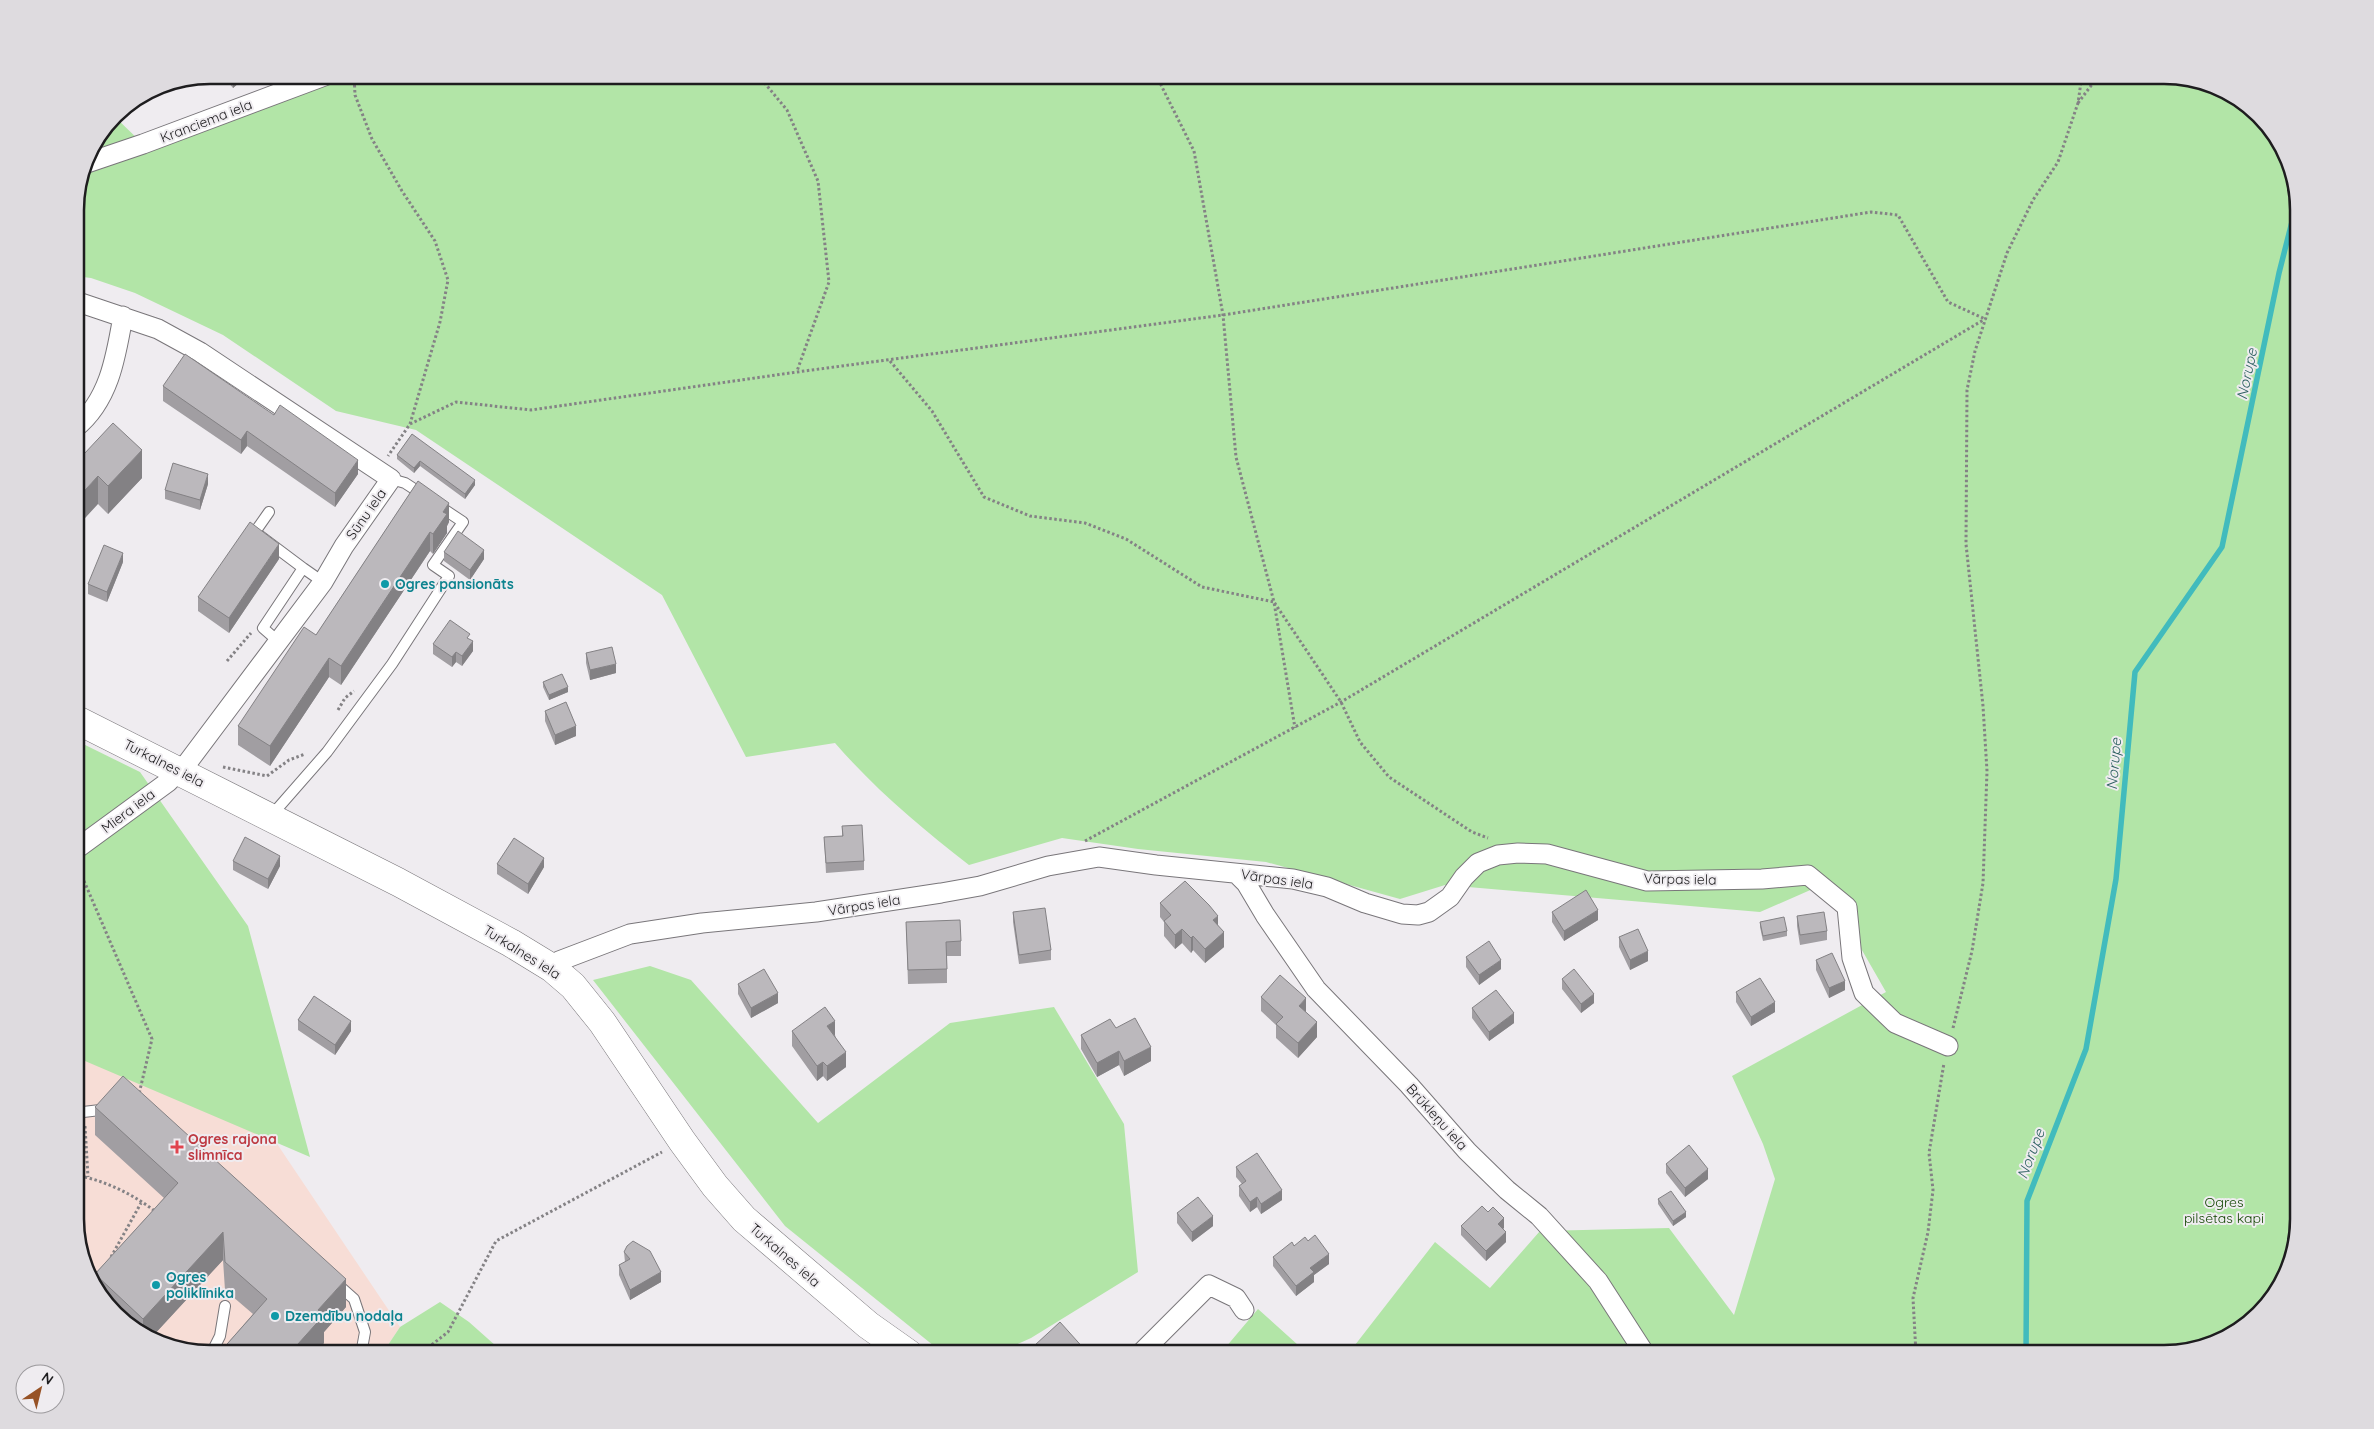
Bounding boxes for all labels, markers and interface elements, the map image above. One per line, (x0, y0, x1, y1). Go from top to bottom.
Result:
street label: Kranciema iela (158, 95, 254, 147)
water label: Norupe (2232, 346, 2261, 401)
street label: Sūnu iela (342, 485, 390, 543)
place label: Ogres pansionāts (395, 575, 514, 593)
marker: Ogres pansionāts (379, 578, 391, 590)
street label: Turkalnes iela (121, 735, 207, 791)
water label: Norupe (2102, 737, 2125, 791)
street label: Miera iela (98, 785, 158, 837)
street label: Vārpas iela (1240, 865, 1314, 893)
street label: Vārpas iela (1643, 869, 1717, 889)
street label: Vārpas iela (827, 890, 901, 920)
street label: Turkalnes iela (480, 921, 564, 983)
street label: Brūkleņu iela (1402, 1080, 1472, 1154)
water label: Norupe (2012, 1126, 2049, 1181)
place label: Ogres rajona slimnīca (188, 1130, 277, 1164)
marker: Ogres rajona slimnīca (170, 1140, 184, 1154)
park label: Ogres pilsētas kapi (2184, 1193, 2264, 1227)
street label: Turkalnes iela (746, 1219, 824, 1291)
place label: Ogres poliklīnika (166, 1268, 234, 1302)
marker: Ogres poliklīnika (150, 1279, 162, 1291)
place label: Dzemdību nodaļa (285, 1307, 403, 1326)
marker: Dzemdību nodaļa (269, 1310, 281, 1322)
north arrow (15, 1364, 65, 1414)
text: N (38, 1368, 57, 1389)

